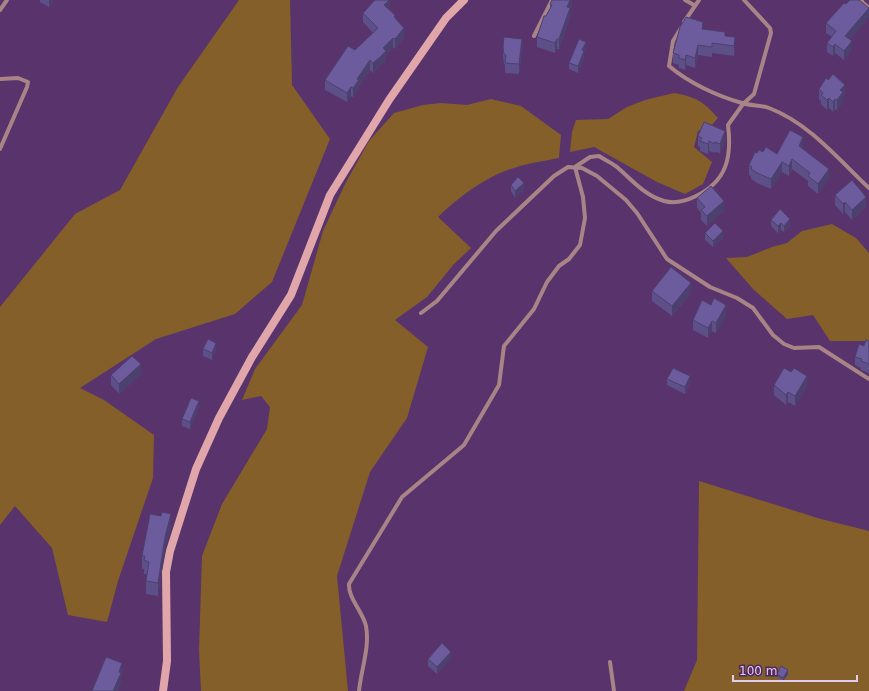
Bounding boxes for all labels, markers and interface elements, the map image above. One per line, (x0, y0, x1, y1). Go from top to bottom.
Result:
scale bar (733, 657, 857, 683)
text: 100 m (739, 664, 777, 678)

